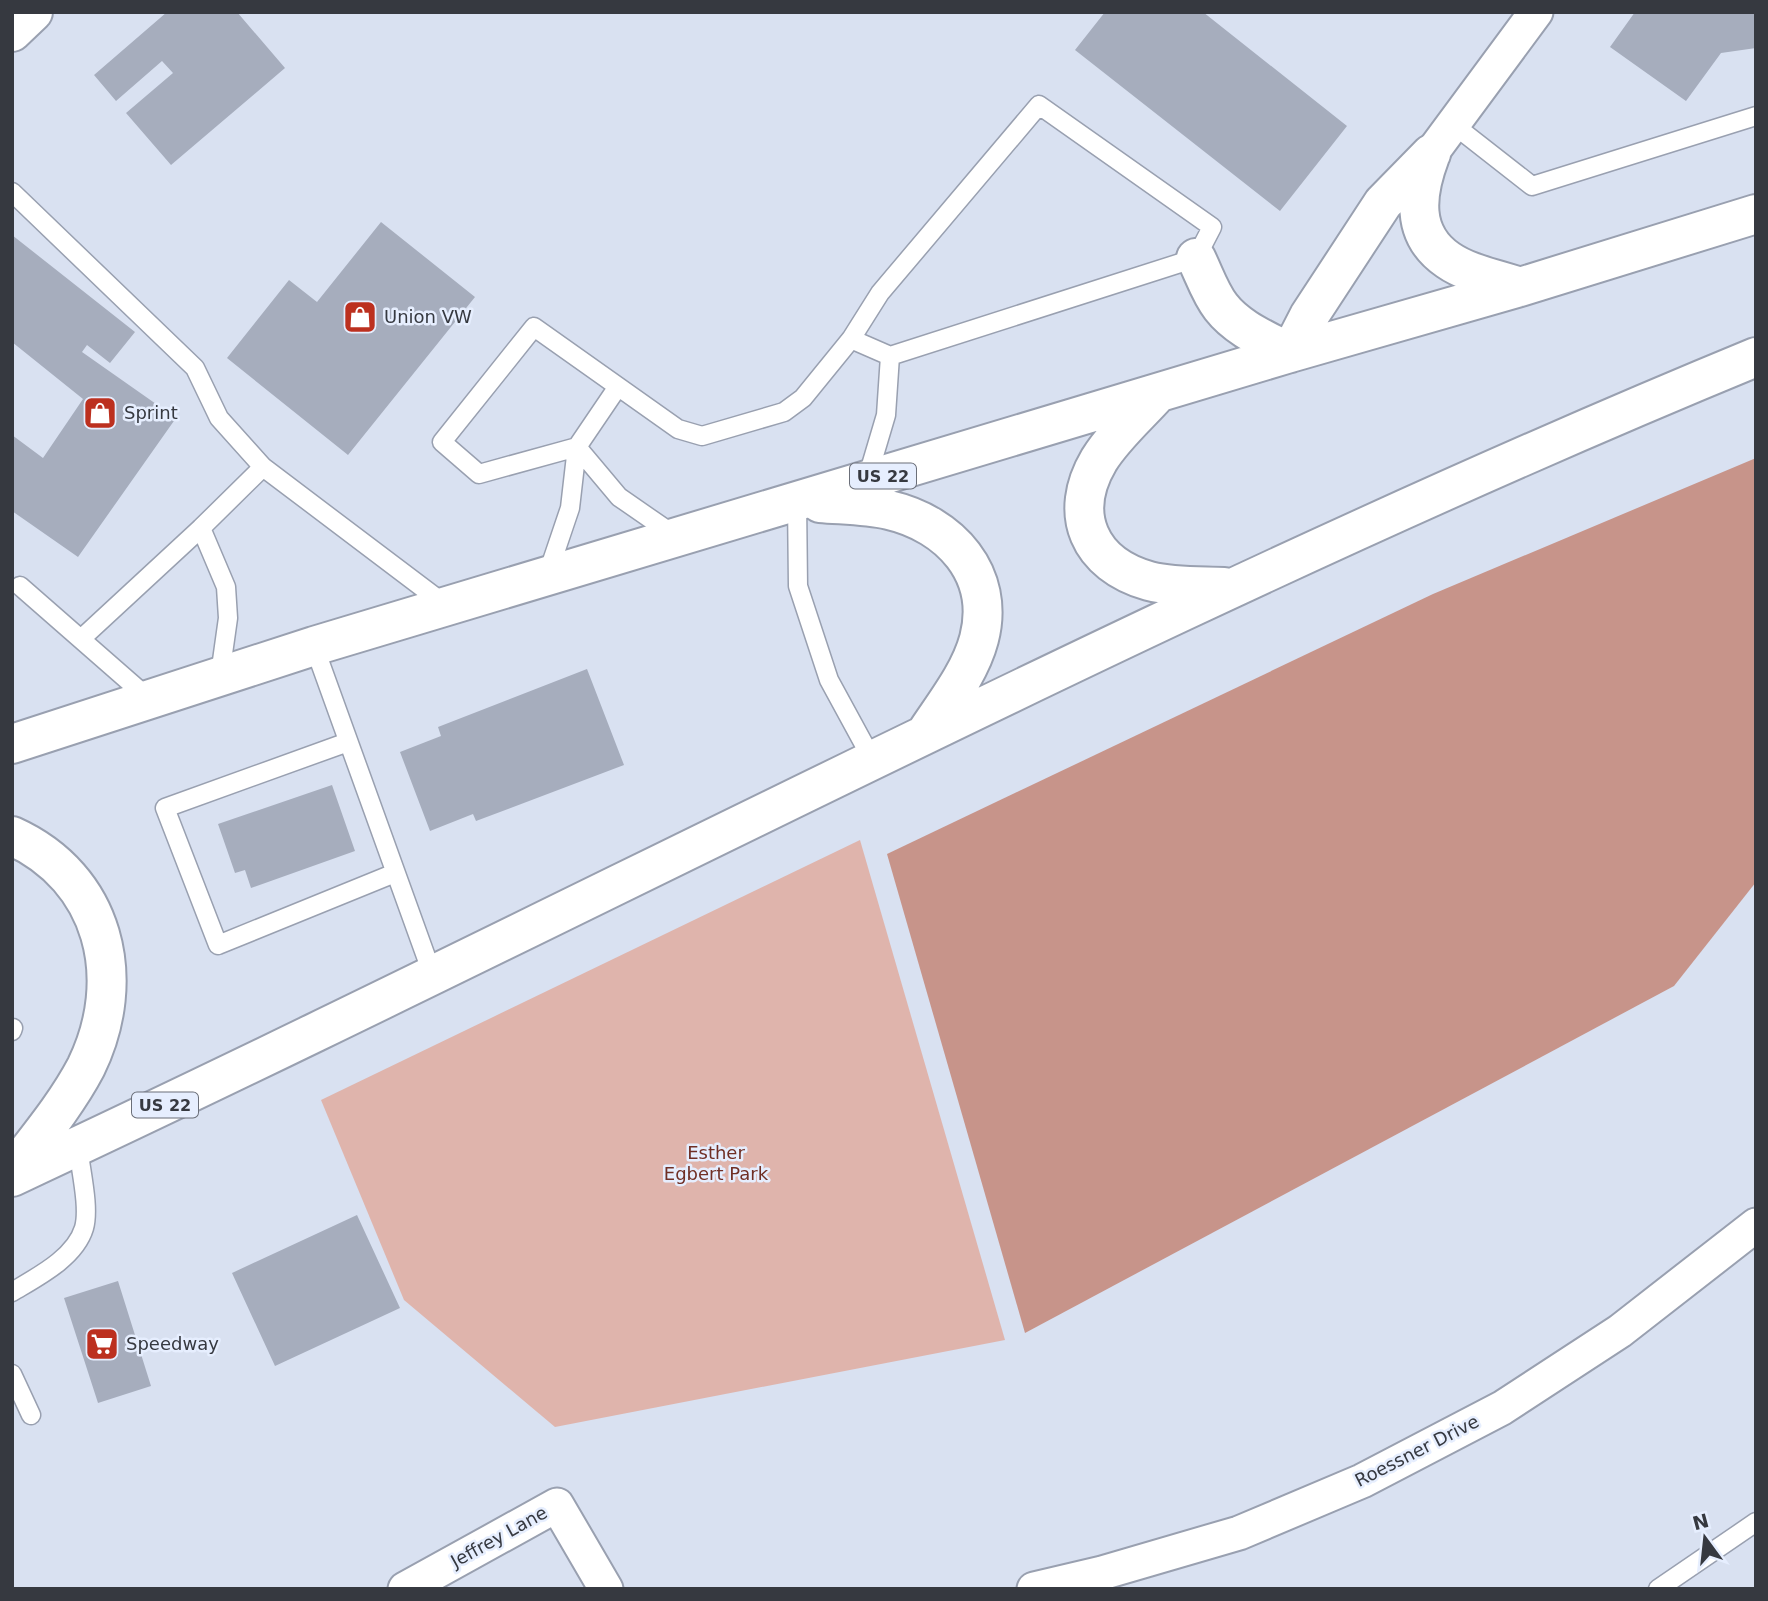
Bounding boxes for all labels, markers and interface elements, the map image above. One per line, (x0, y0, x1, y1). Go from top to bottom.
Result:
shop icon: Union VW (341, 298, 379, 336)
place label: Union VW (384, 306, 472, 327)
shop icon: Sprint (81, 394, 119, 432)
place label: Sprint (124, 402, 178, 423)
road number: US 22 (850, 463, 916, 489)
road number: US 22 (132, 1092, 198, 1118)
park label: Esther Egbert Park (664, 1142, 769, 1184)
supermarket icon: Speedway (83, 1325, 121, 1363)
place label: Speedway (126, 1333, 219, 1354)
street label: Roessner Drive (1351, 1410, 1482, 1491)
street label: Jeffrey Lane (446, 1501, 551, 1572)
north arrow (1670, 1503, 1740, 1573)
text: N (1690, 1509, 1711, 1534)

